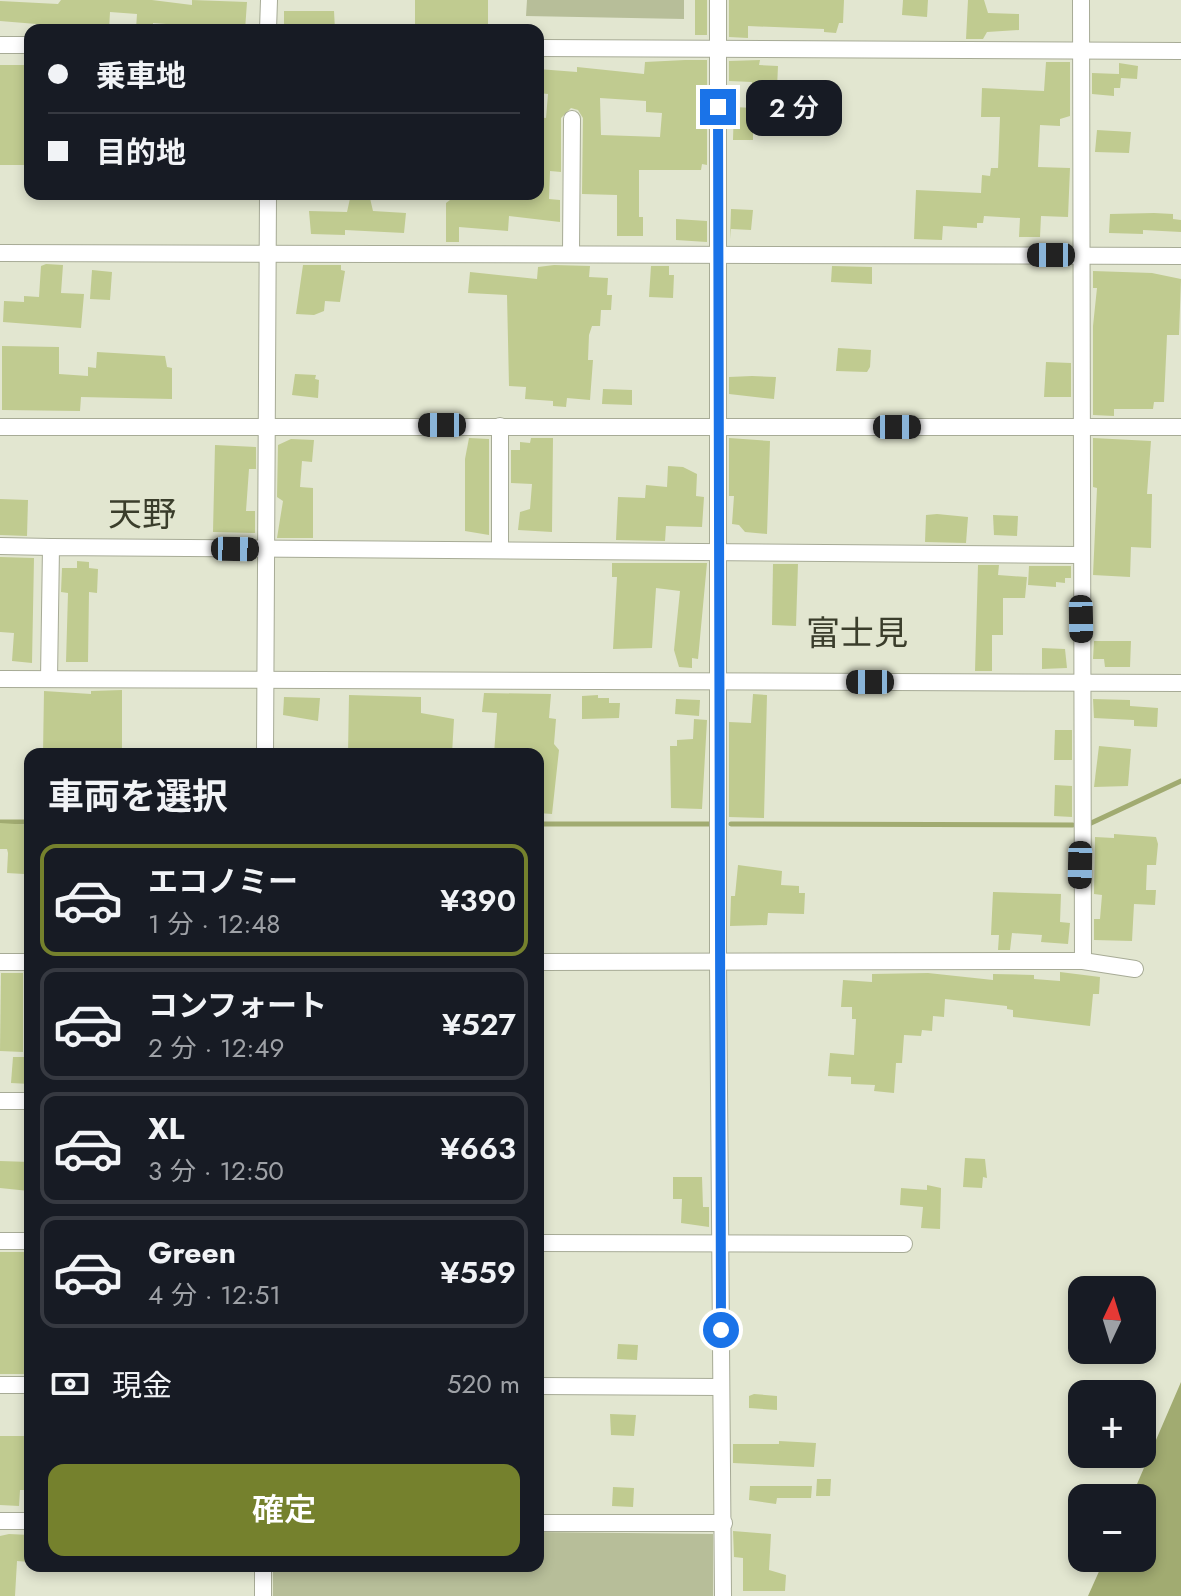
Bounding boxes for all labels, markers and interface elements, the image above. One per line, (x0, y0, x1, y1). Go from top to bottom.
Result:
text: 乗車地 (96, 54, 186, 97)
callout: 2 分 (746, 79, 842, 135)
route end (700, 89, 736, 125)
text: 2 分 (769, 89, 819, 127)
text: 目的地 (96, 131, 186, 174)
car (1027, 243, 1075, 267)
car (418, 413, 466, 437)
car (873, 415, 921, 439)
district label: 天野 (108, 490, 176, 539)
car (211, 537, 259, 561)
car (1069, 595, 1093, 643)
district label: 富士見 (806, 609, 908, 658)
car (846, 670, 894, 694)
text: 車両を選択 (48, 770, 228, 822)
car (1068, 841, 1092, 889)
text: エコノミー (148, 860, 298, 903)
icon: car (52, 864, 124, 936)
text: ¥390 (440, 879, 516, 922)
text: 1 分 · 12:48 (148, 905, 281, 943)
text: コンフォート (148, 984, 327, 1027)
icon: car (52, 988, 124, 1060)
text: ¥527 (442, 1003, 516, 1046)
text: 2 分 · 12:49 (148, 1029, 284, 1067)
text: XL (148, 1107, 184, 1150)
icon: car (52, 1112, 124, 1184)
text: ¥663 (440, 1127, 516, 1170)
text: 3 分 · 12:50 (148, 1152, 284, 1190)
text: Green (148, 1231, 236, 1274)
icon: car (52, 1236, 124, 1308)
text: ¥559 (440, 1251, 516, 1294)
text: 4 分 · 12:51 (148, 1276, 281, 1314)
north arrow (1068, 1276, 1156, 1364)
map controls (1068, 1276, 1156, 1572)
route start (703, 1312, 739, 1348)
icon: cash (48, 1362, 92, 1406)
text: 現金 (112, 1364, 172, 1407)
text: 520 m (447, 1365, 520, 1403)
button: + (1068, 1380, 1156, 1468)
button: 確定 (48, 1464, 520, 1556)
button: − (1068, 1484, 1156, 1572)

